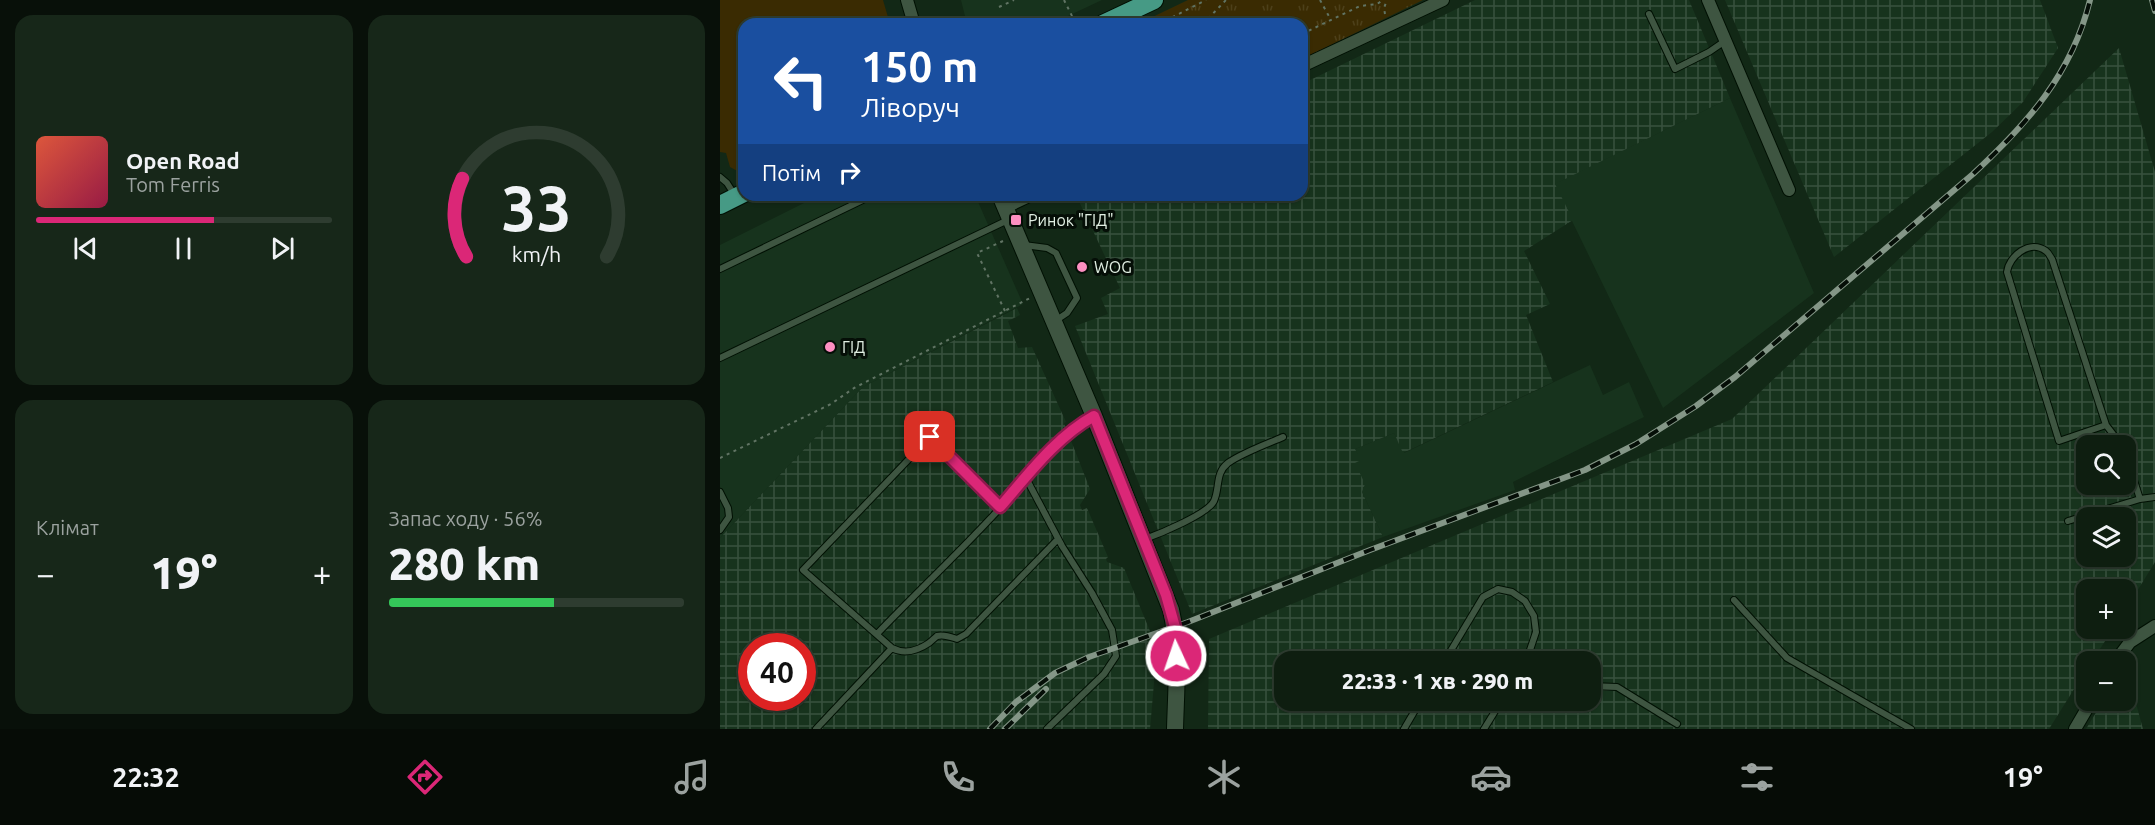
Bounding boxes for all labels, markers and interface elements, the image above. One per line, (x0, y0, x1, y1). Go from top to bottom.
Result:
icon: left (762, 42, 840, 120)
text: 150 m (861, 43, 978, 90)
text: Ліворуч (861, 92, 960, 122)
text: Open Road (126, 148, 240, 173)
icon: right (833, 156, 866, 189)
text: Потім (762, 160, 821, 185)
text: Tom Ferris (126, 173, 220, 196)
text: 33 (501, 173, 571, 243)
place label: Ринок "ГІД" (1028, 211, 1114, 229)
marker: Ринок "ГІД" (1009, 213, 1023, 227)
icon: previous (69, 232, 102, 265)
icon: pause (167, 232, 200, 265)
icon: next (266, 232, 299, 265)
text: km/h (511, 243, 561, 267)
place label: WOG (1094, 258, 1132, 276)
marker: WOG (1075, 260, 1089, 274)
place label: ГІД (842, 338, 865, 356)
marker: ГІД (823, 340, 837, 354)
pin (904, 411, 955, 462)
icon: arrive (913, 420, 946, 453)
map controls (2076, 435, 2136, 711)
button: search (2076, 435, 2136, 495)
text: Запас ходу · 56% (389, 507, 543, 530)
button: layers (2076, 507, 2136, 567)
text: Клімат (36, 516, 99, 539)
text: 280 km (389, 538, 540, 589)
text: 19° (150, 547, 217, 598)
text: − (36, 555, 55, 592)
text: + (313, 555, 331, 592)
button: + (2076, 579, 2136, 639)
position arrow (1144, 624, 1208, 688)
speed limit sign: 40 (738, 633, 816, 711)
button: − (2076, 651, 2136, 711)
text: 22:33 · 1 хв · 290 m (1342, 668, 1533, 693)
icon: directions (404, 756, 446, 798)
icon: music (671, 756, 713, 798)
icon: phone (937, 756, 979, 798)
icon: climate (1203, 756, 1245, 798)
icon: car (1470, 756, 1512, 798)
icon: filters (1736, 756, 1778, 798)
text: 22:32 (112, 762, 180, 792)
text: 19° (2003, 762, 2043, 792)

